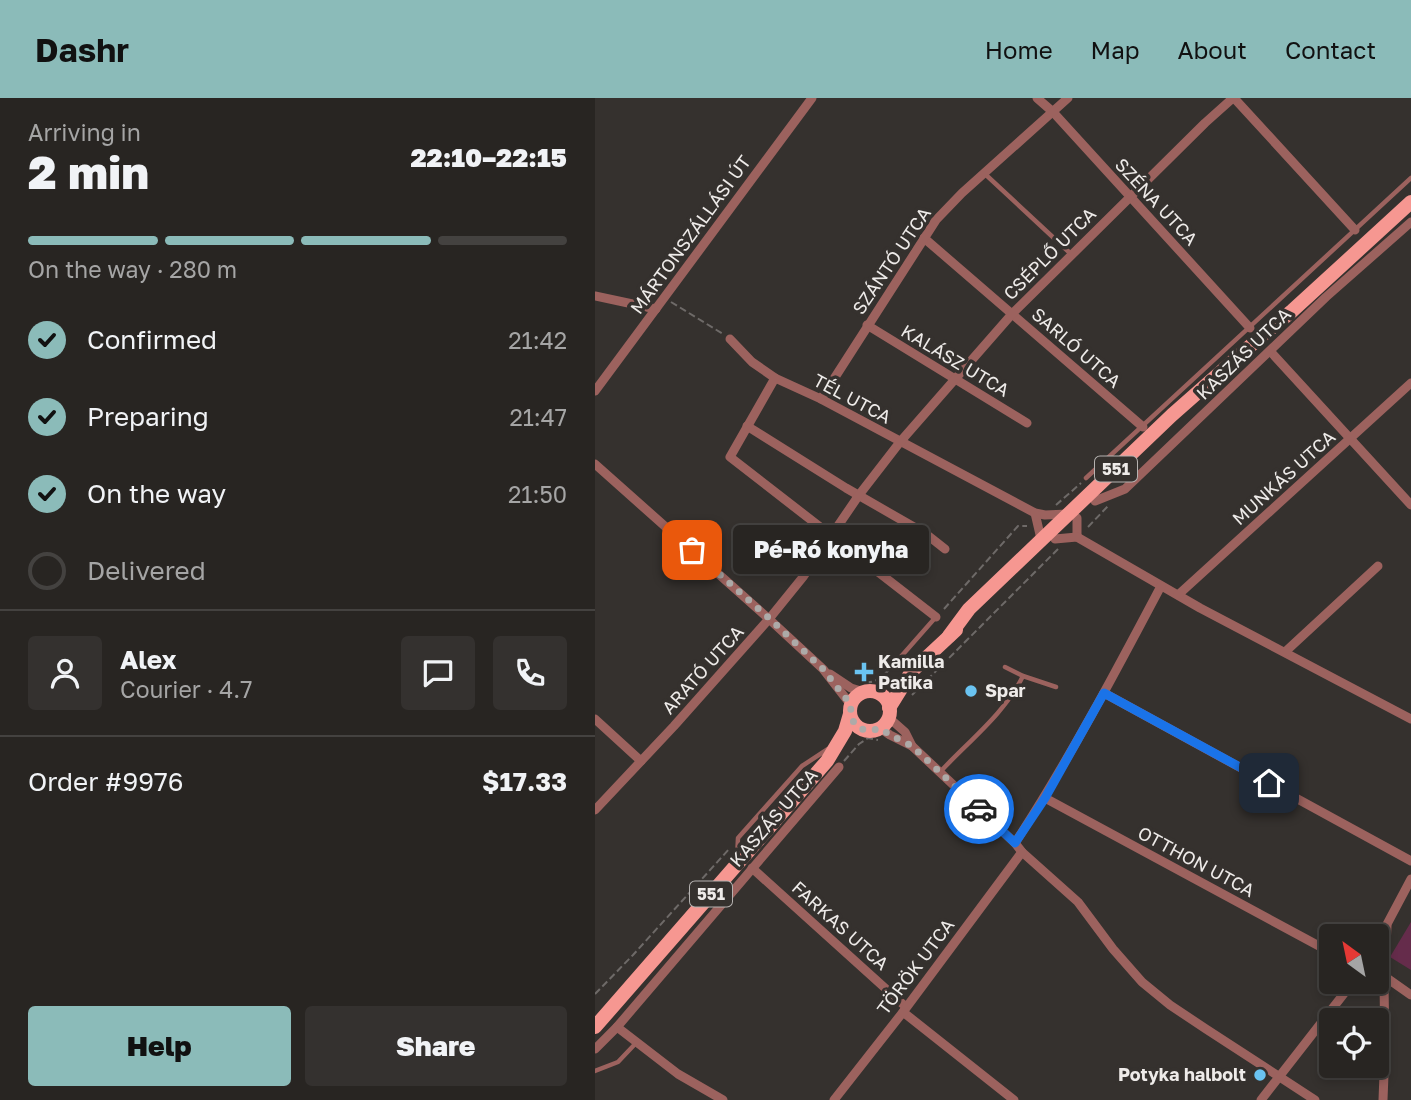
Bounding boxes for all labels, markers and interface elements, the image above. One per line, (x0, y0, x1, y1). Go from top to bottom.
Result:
text: Dashr (35, 30, 129, 69)
text: Home (985, 35, 1053, 64)
text: Map (1091, 35, 1140, 64)
text: About (1178, 35, 1247, 64)
text: Contact (1285, 35, 1376, 64)
text: Arriving in (28, 118, 141, 146)
text: 22:10–22:15 (410, 142, 567, 173)
text: 2 min (28, 144, 149, 199)
street label: MÁRTONSZÁLLÁSI ÚT (625, 151, 755, 318)
street label: SZÉNA UTCA (1111, 153, 1203, 250)
street label: CSÉPLŐ UTCA (998, 202, 1100, 304)
street label: SZÁNTÓ UTCA (847, 203, 935, 318)
text: On the way · 280 m (28, 255, 237, 283)
street label: SARLÓ UTCA (1028, 303, 1126, 392)
street label: KASZÁS UTCA (1192, 303, 1295, 404)
street label: KALÁSZ UTCA (898, 319, 1013, 401)
icon: check (28, 321, 66, 359)
text: Confirmed (87, 324, 217, 355)
text: 21:42 (508, 326, 567, 354)
street label: TÉL UTCA (810, 369, 895, 428)
icon: check (28, 398, 66, 436)
text: Preparing (87, 401, 209, 432)
text: 21:47 (509, 403, 567, 431)
street label: MUNKÁS UTCA (1227, 425, 1339, 529)
road number: 551 (1095, 456, 1137, 482)
icon: check (28, 475, 66, 513)
text: On the way (87, 478, 226, 509)
text: 21:50 (508, 480, 567, 508)
pin (662, 520, 722, 580)
callout: Pé-Ró konyha (734, 526, 930, 574)
icon: bag (673, 531, 711, 569)
text: Pé-Ró konyha (754, 535, 908, 563)
text: Delivered (87, 555, 206, 586)
street label: ARATÓ UTCA (657, 621, 748, 718)
button: person (28, 636, 102, 710)
button: chat (401, 636, 475, 710)
button: phone (493, 636, 567, 710)
text: Alex (120, 644, 177, 675)
place label: Kamilla Patika (878, 650, 945, 693)
marker: Kamilla Patika (856, 664, 872, 680)
text: Courier · 4.7 (120, 675, 252, 703)
place label: Spar (985, 679, 1026, 701)
marker: Spar (963, 683, 979, 699)
pin (1239, 753, 1299, 813)
street label: KASZÁS UTCA (725, 764, 822, 871)
icon: home (1250, 764, 1288, 802)
text: Order #9976 (28, 766, 183, 797)
text: $17.33 (482, 766, 567, 797)
courier (944, 774, 1014, 844)
icon: car (960, 790, 998, 828)
street label: OTTHON UTCA (1134, 821, 1259, 901)
street label: FARKAS UTCA (788, 876, 894, 974)
road number: 551 (690, 881, 732, 906)
street label: TÖRÖK UTCA (872, 914, 958, 1019)
north arrow (1319, 924, 1389, 994)
map controls (1319, 924, 1389, 1078)
button: Help (28, 1006, 291, 1086)
button: Share (305, 1006, 567, 1086)
button: locate (1319, 1008, 1389, 1078)
place label: Potyka halbolt (1118, 1063, 1246, 1085)
marker: Potyka halbolt (1252, 1067, 1268, 1083)

